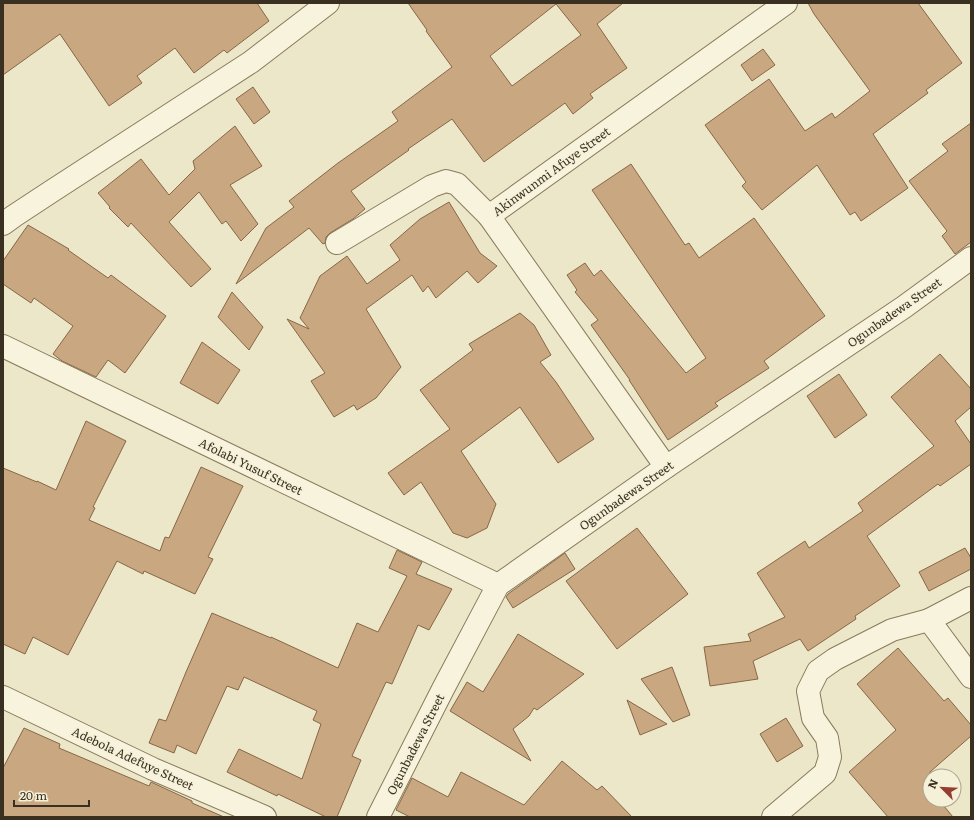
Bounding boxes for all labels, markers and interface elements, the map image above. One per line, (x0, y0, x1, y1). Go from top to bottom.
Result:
street label: Akinwunmi Afuye Street (488, 122, 614, 220)
street label: Ogunbadewa Street (843, 273, 945, 351)
street label: Afolabi Yusuf Street (196, 433, 306, 499)
street label: Ogunbadewa Street (575, 456, 677, 534)
street label: Ogunbadewa Street (382, 690, 448, 798)
street label: Adebola Adefuye Street (69, 722, 197, 794)
north arrow (922, 768, 962, 808)
text: N (923, 776, 941, 791)
scale bar (14, 782, 89, 808)
text: 20 m (20, 786, 47, 804)

